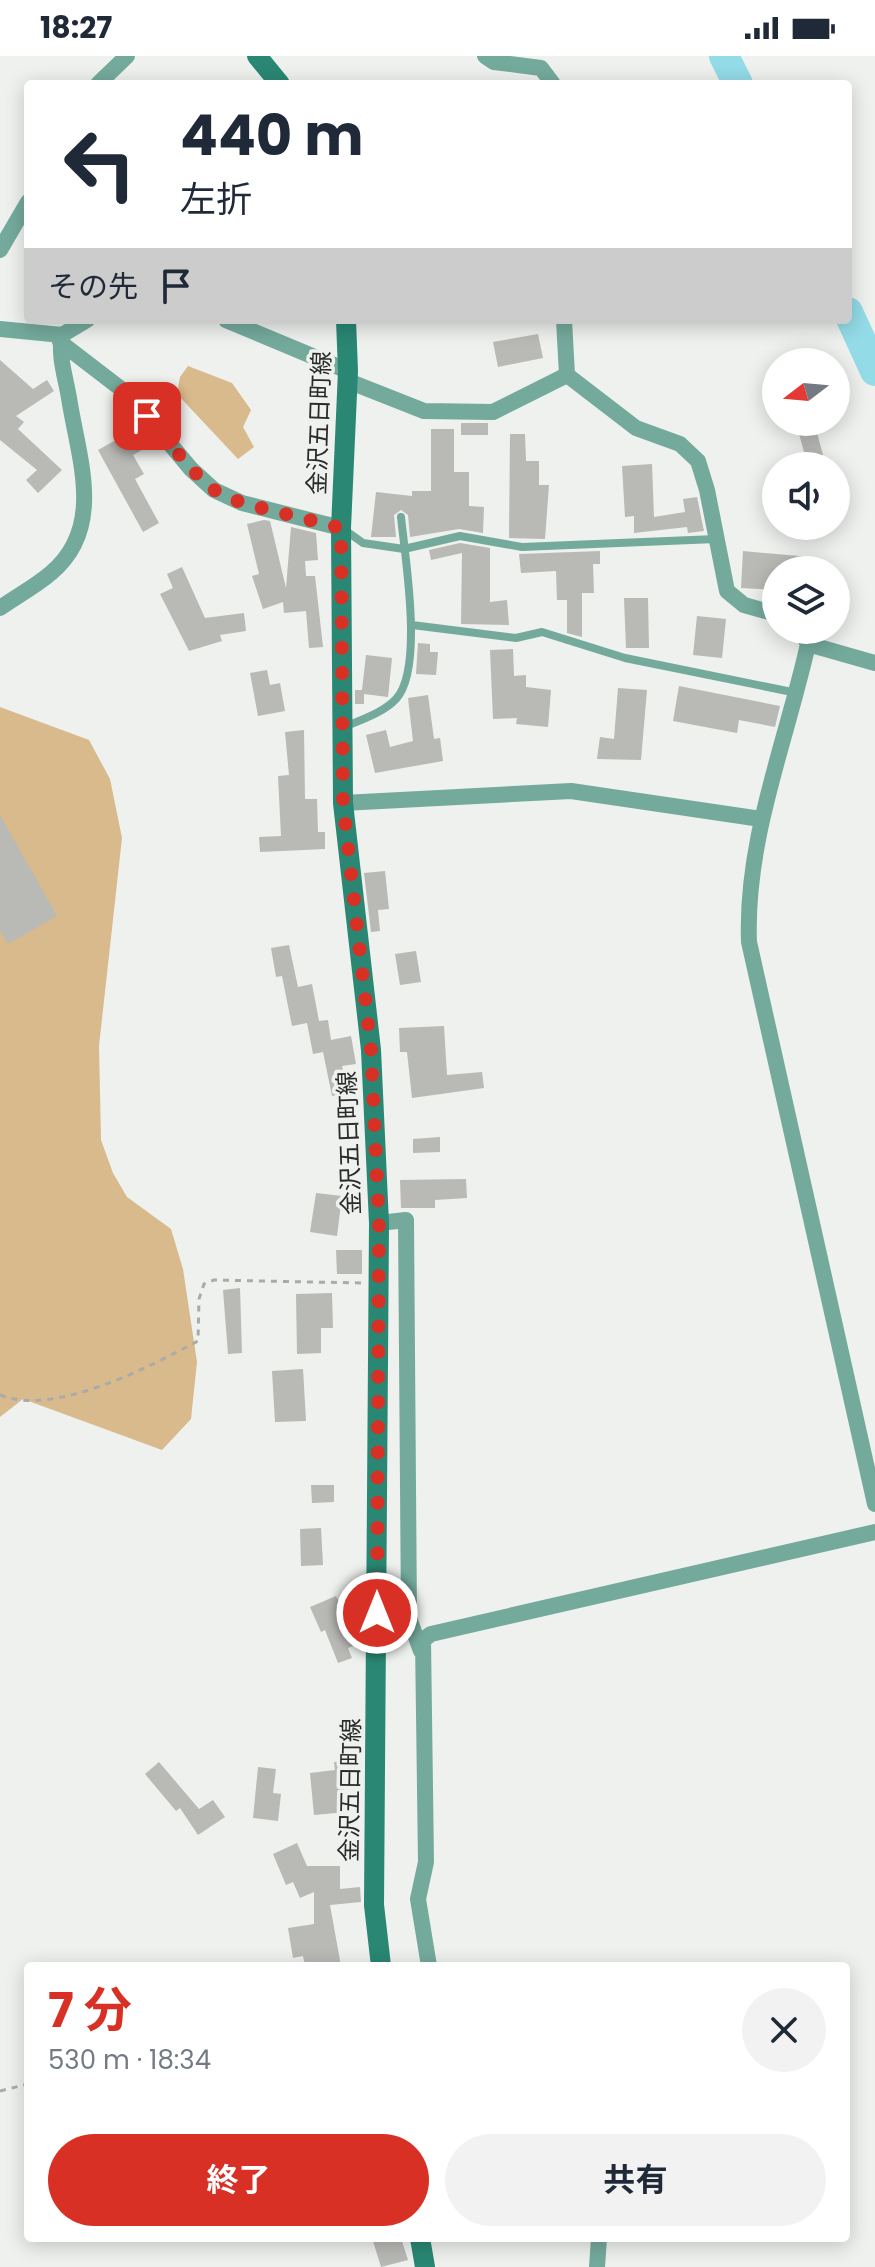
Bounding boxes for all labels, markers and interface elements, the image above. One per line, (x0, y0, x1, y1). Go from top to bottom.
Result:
text: 18:27 (40, 6, 112, 49)
text: 440 m (180, 96, 364, 175)
icon: left (48, 112, 152, 216)
text: 左折 (180, 174, 252, 225)
icon: arrive (154, 264, 198, 308)
text: その先 (48, 265, 138, 308)
north arrow (762, 348, 850, 436)
map controls (762, 348, 850, 644)
street label: 金沢五日町線 (300, 350, 338, 496)
pin (113, 382, 181, 450)
icon: arrive (125, 394, 169, 438)
button: sound (762, 452, 850, 540)
button: layers (762, 556, 850, 644)
street label: 金沢五日町線 (330, 1070, 368, 1216)
position arrow (335, 1571, 419, 1655)
street label: 金沢五日町線 (332, 1718, 368, 1862)
text: 7 分 (48, 1977, 132, 2044)
button: close (742, 1988, 826, 2072)
text: 530 m · 18:34 (48, 2042, 211, 2078)
button: 終了 (48, 2134, 429, 2226)
button: 共有 (445, 2134, 826, 2226)

